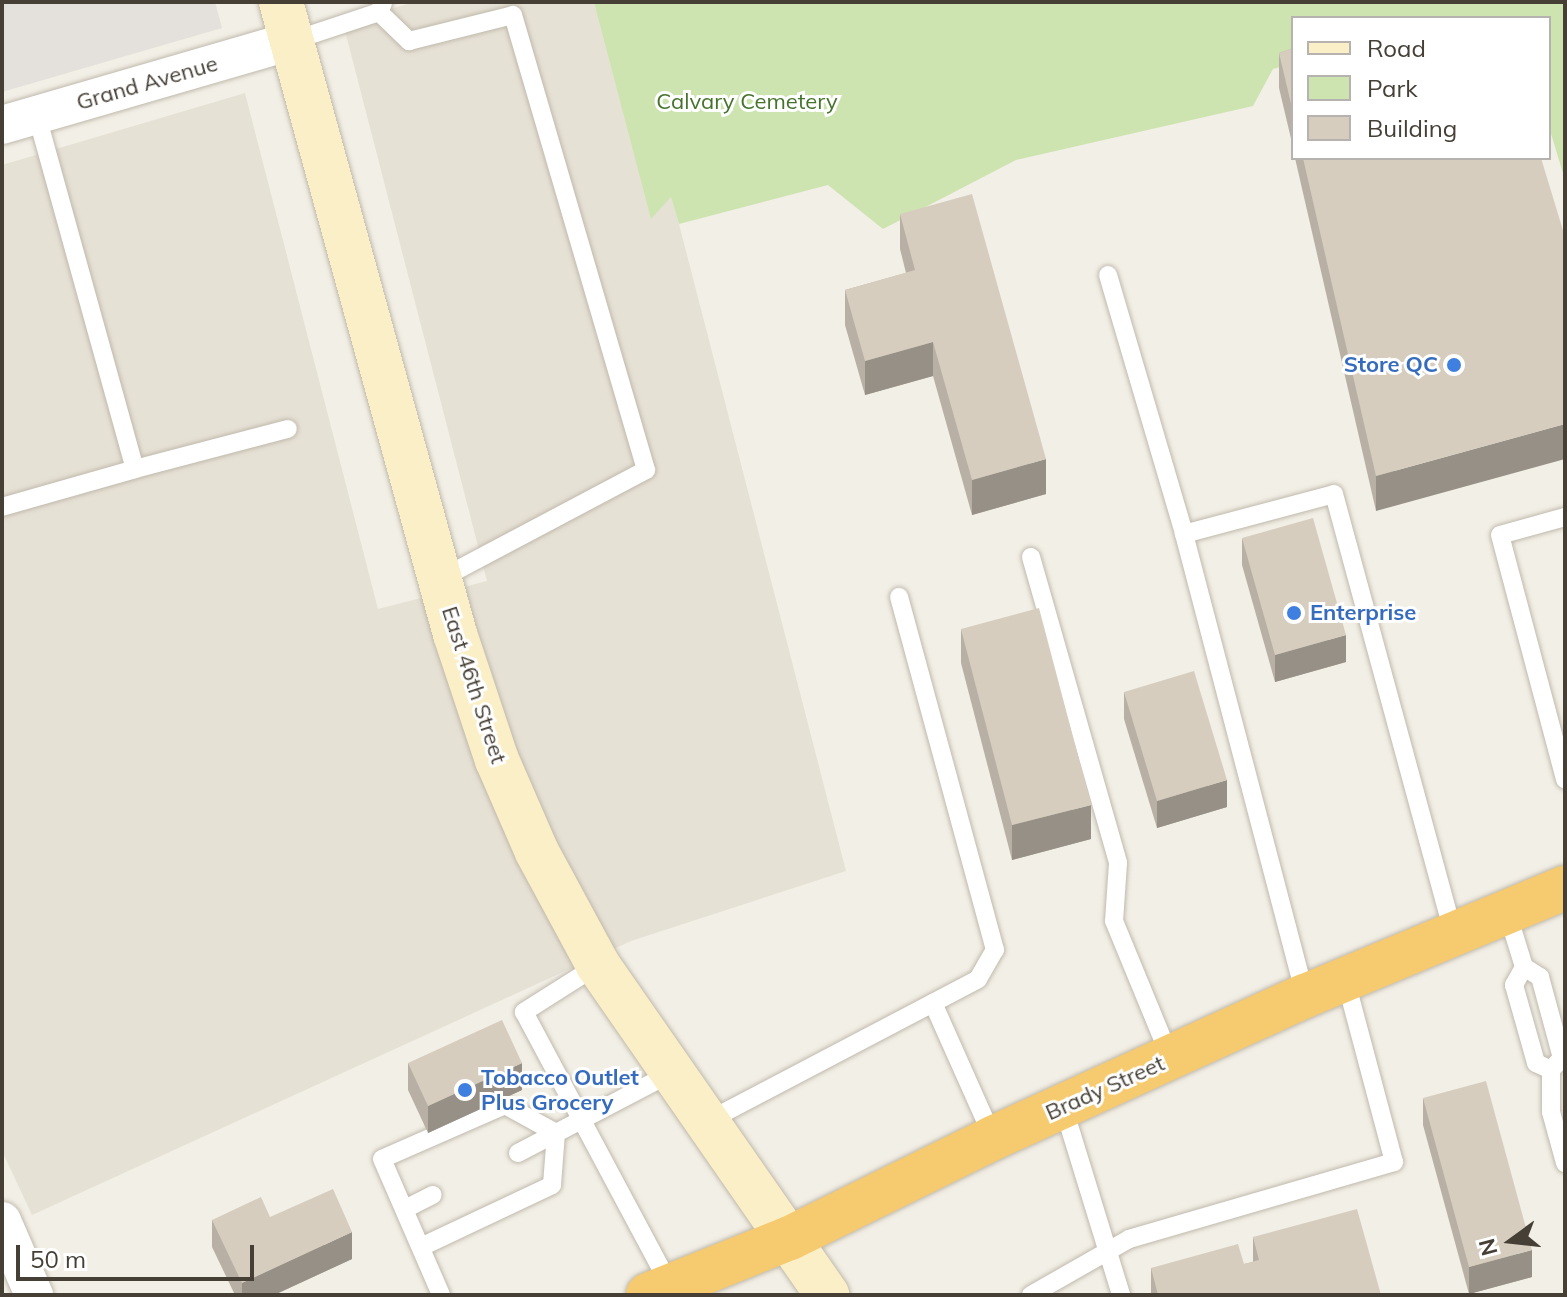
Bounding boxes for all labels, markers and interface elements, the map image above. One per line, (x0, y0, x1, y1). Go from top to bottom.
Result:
legend (1291, 16, 1551, 160)
text: Road (1367, 33, 1426, 63)
street label: Grand Avenue (73, 50, 221, 116)
text: Park (1367, 73, 1418, 103)
park label: Calvary Cemetery (656, 89, 838, 115)
text: Building (1367, 113, 1457, 143)
place label: Store QC (1344, 352, 1438, 378)
marker: Store QC (1445, 356, 1463, 374)
place label: Enterprise (1310, 600, 1416, 626)
street label: East 46th Street (436, 603, 512, 767)
marker: Enterprise (1285, 604, 1303, 622)
street label: Brady Street (1041, 1050, 1169, 1126)
place label: Tobacco Outlet Plus Grocery (481, 1064, 639, 1116)
marker: Tobacco Outlet Plus Grocery (456, 1081, 474, 1099)
north arrow (1471, 1201, 1551, 1281)
scale bar (20, 1229, 258, 1279)
text: N (1472, 1236, 1503, 1259)
text: 50 m (30, 1244, 86, 1274)

